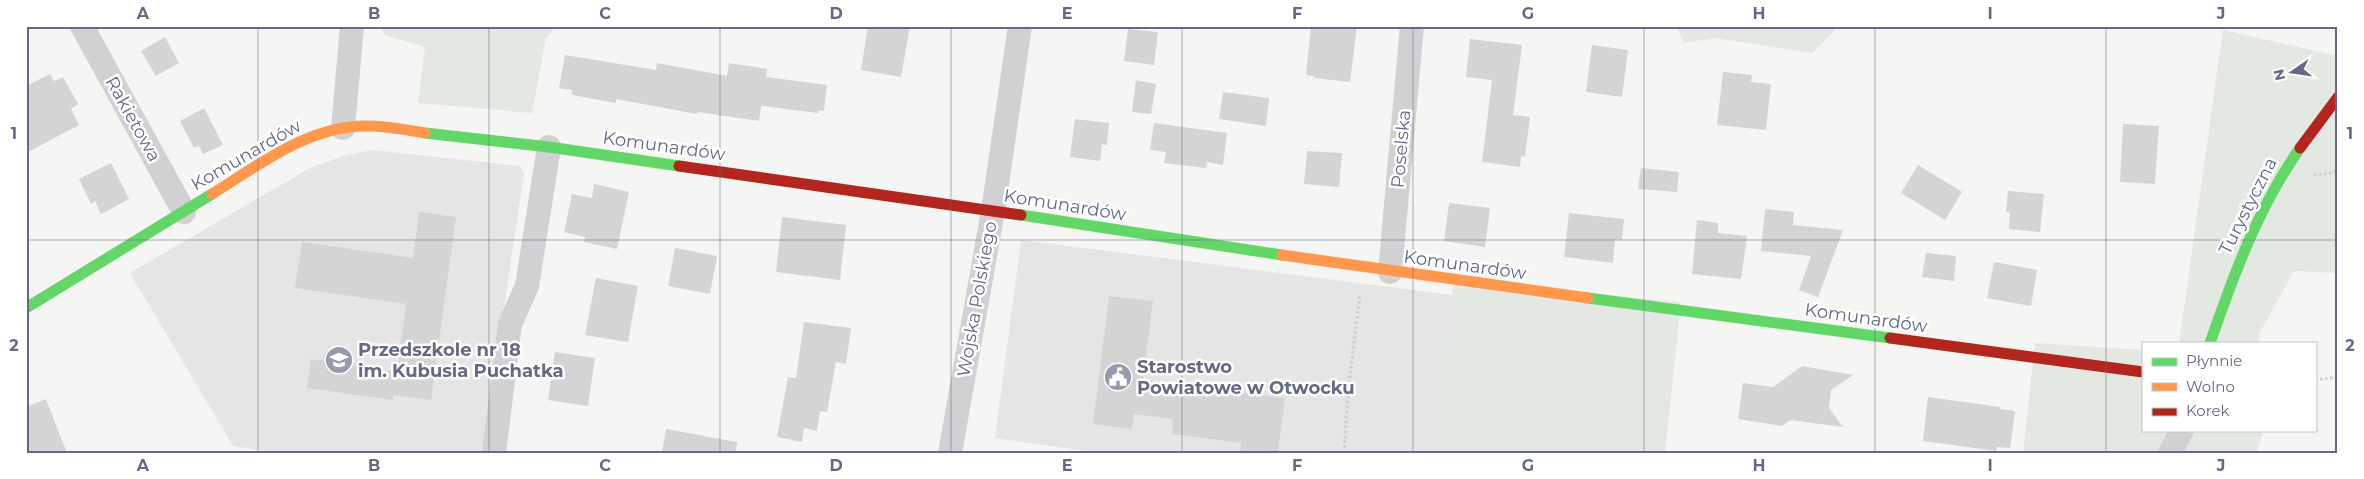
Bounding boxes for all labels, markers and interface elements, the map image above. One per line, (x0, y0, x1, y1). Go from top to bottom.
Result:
text: A (136, 4, 150, 23)
text: B (368, 4, 380, 23)
text: C (599, 4, 611, 23)
text: D (829, 4, 843, 23)
text: E (1062, 4, 1072, 23)
text: F (1292, 4, 1302, 23)
text: G (1522, 4, 1534, 23)
text: H (1753, 4, 1765, 23)
text: I (1987, 4, 1993, 23)
text: J (2216, 4, 2225, 23)
north arrow (2266, 48, 2316, 98)
text: N (2269, 67, 2289, 82)
street label: Rakietowa (101, 73, 165, 165)
street label: Poselska (1387, 109, 1415, 189)
street label: Komunardów (187, 114, 305, 195)
text: 1 (11, 124, 17, 143)
text: 1 (2347, 124, 2353, 143)
street label: Komunardów (601, 127, 727, 166)
street label: Turystyczna (2214, 154, 2282, 258)
street label: Komunardów (1002, 184, 1128, 226)
street label: Wojska Polskiego (952, 219, 1002, 379)
street label: Komunardów (1402, 246, 1528, 285)
street label: Komunardów (1803, 299, 1929, 338)
text: 2 (9, 336, 19, 355)
text: 2 (2345, 336, 2355, 355)
place label: Przedszkole nr 18 im. Kubusia Puchatka (358, 339, 564, 382)
legend (2142, 342, 2316, 432)
school or university icon: Przedszkole nr 18 im. Kubusia Puchatka (324, 345, 354, 375)
text: Płynnie (2186, 351, 2242, 370)
place label: Starostwo Powiatowe w Otwocku (1137, 356, 1355, 399)
public building icon: Starostwo Powiatowe w Otwocku (1103, 362, 1133, 392)
text: Wolno (2186, 377, 2235, 396)
text: Korek (2186, 401, 2230, 420)
text: A (136, 456, 150, 475)
text: B (368, 456, 380, 475)
text: C (599, 456, 611, 475)
text: D (829, 456, 843, 475)
text: E (1062, 456, 1072, 475)
text: F (1292, 456, 1302, 475)
text: G (1522, 456, 1534, 475)
text: H (1753, 456, 1765, 475)
text: I (1987, 456, 1993, 475)
text: J (2216, 456, 2225, 475)

